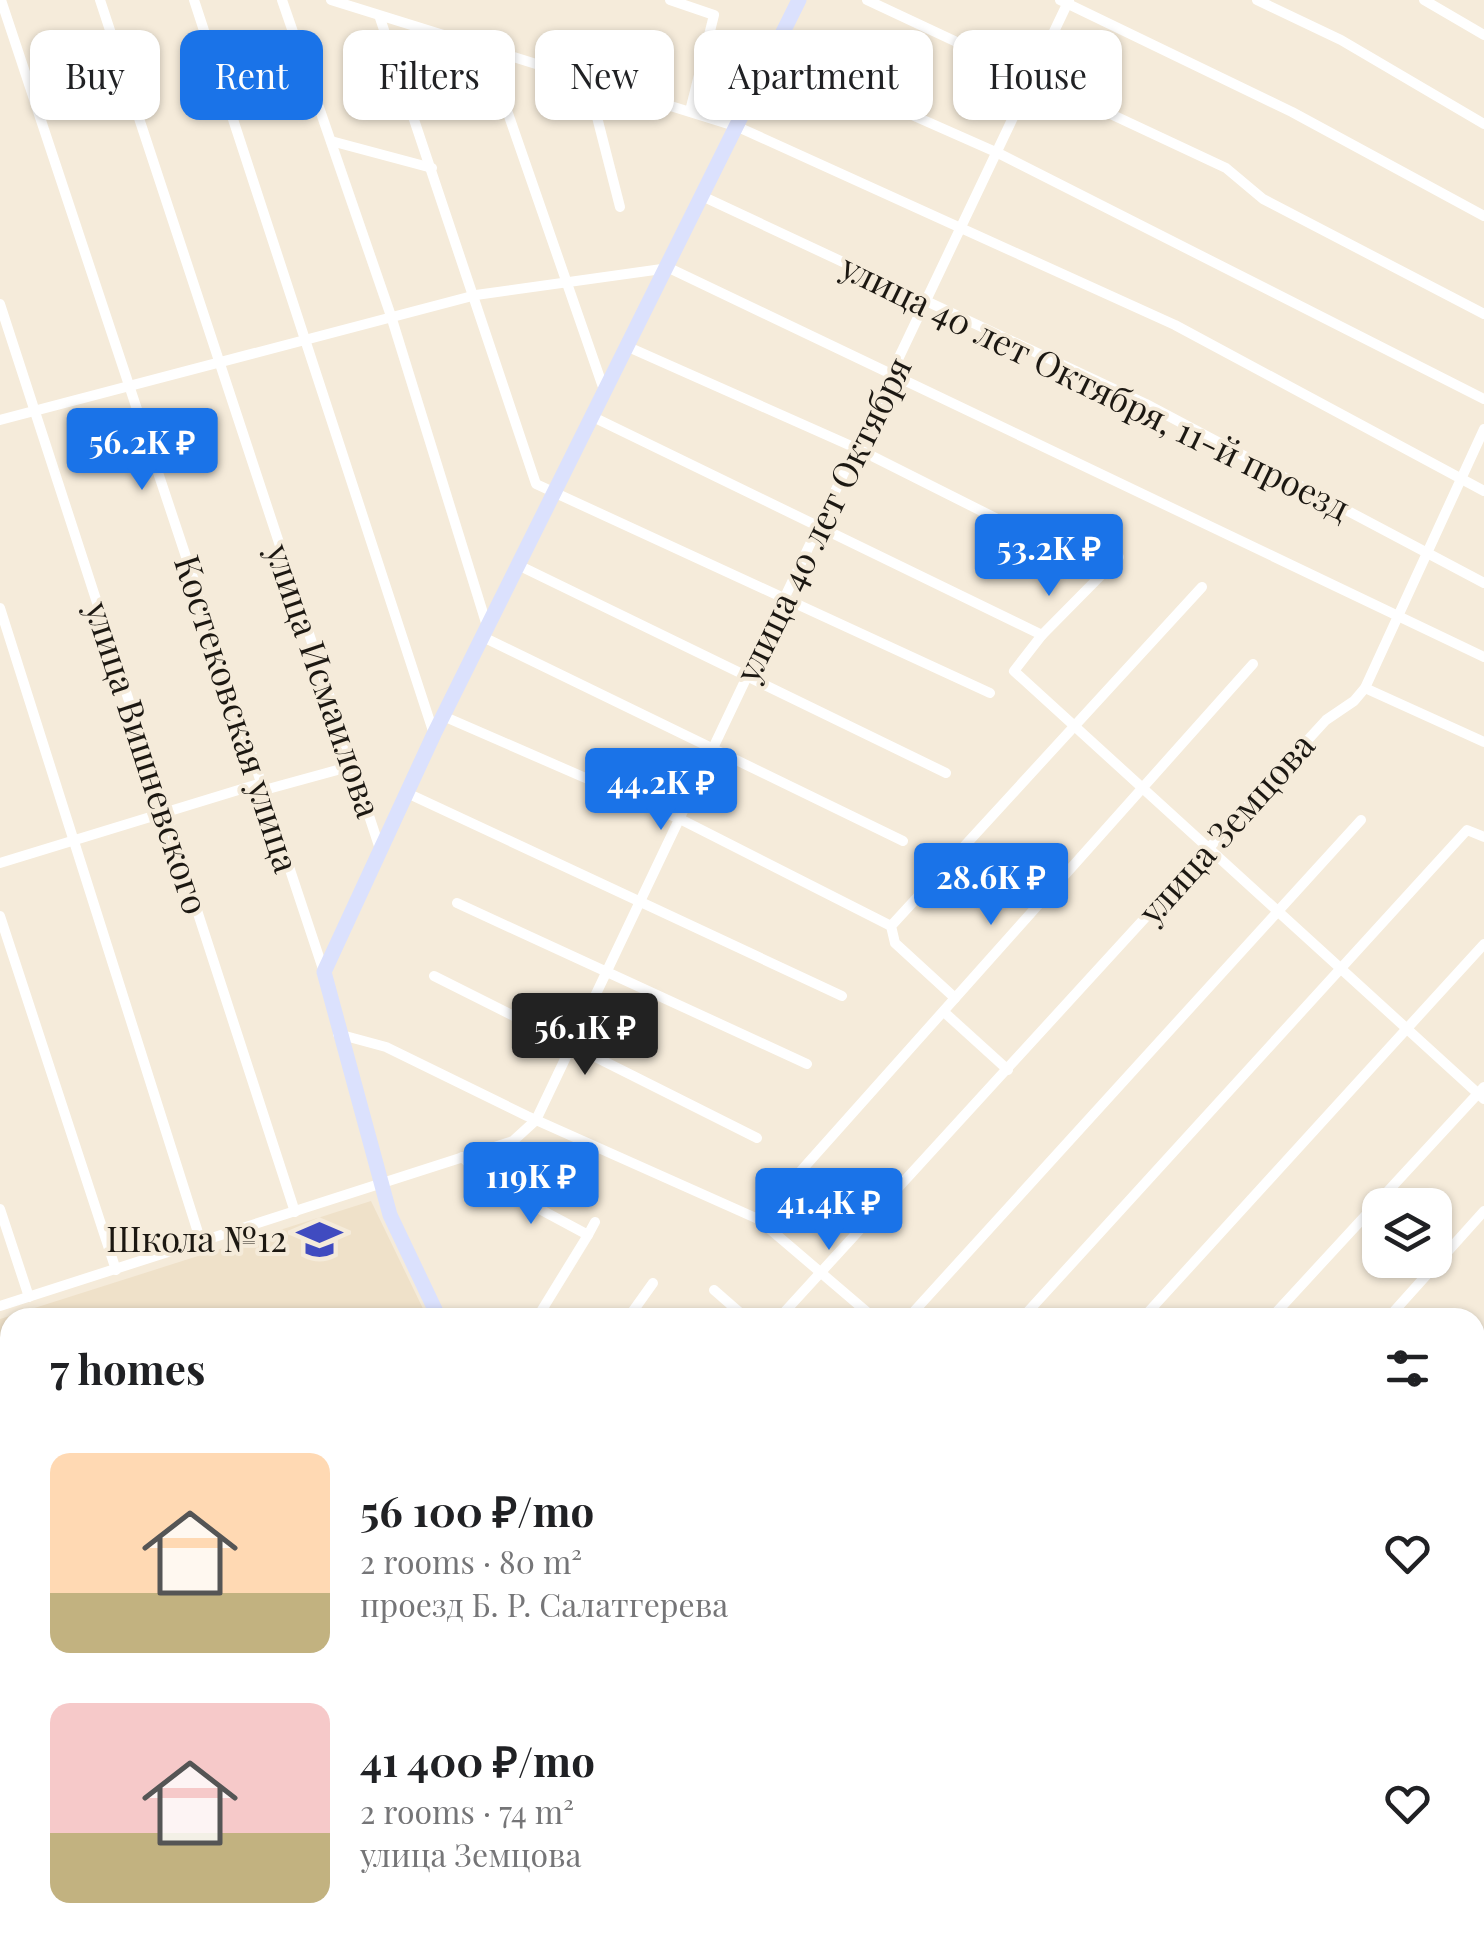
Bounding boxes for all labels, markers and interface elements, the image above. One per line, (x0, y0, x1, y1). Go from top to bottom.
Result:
chip: Buy (30, 30, 160, 120)
chip: Rent (180, 30, 323, 120)
chip: Filters (343, 30, 515, 120)
chip: New (535, 30, 674, 120)
chip: Apartment (694, 30, 933, 120)
chip: House (953, 30, 1122, 120)
street label: улица 40 лет Октября, 11-й проезд (833, 241, 1358, 530)
street label: улица 40 лет Октября (722, 349, 921, 690)
pin: 56.2K ₽ (50, 408, 234, 493)
text: 56.2K ₽ (89, 419, 195, 462)
pin: 53.2K ₽ (957, 514, 1141, 599)
text: 53.2K ₽ (997, 525, 1101, 568)
street label: улица Исмаилова (256, 536, 394, 824)
street label: Костековская улица (165, 549, 312, 878)
street label: улица Вишневского (75, 594, 221, 919)
street label: улица Земцова (1126, 721, 1324, 934)
pin: 44.2K ₽ (569, 748, 753, 833)
text: 44.2K ₽ (607, 759, 715, 802)
pin: 28.6K ₽ (899, 843, 1083, 928)
text: 28.6K ₽ (936, 854, 1046, 897)
pin: 56.1K ₽ (493, 993, 677, 1078)
text: 56.1K ₽ (534, 1004, 636, 1047)
pin: 119K ₽ (450, 1142, 612, 1227)
text: 119K ₽ (486, 1153, 576, 1196)
pin: 41.4K ₽ (737, 1168, 921, 1253)
text: 41.4K ₽ (777, 1179, 881, 1222)
map controls (1362, 1188, 1452, 1278)
button: layers (1362, 1188, 1452, 1278)
place label: Школа №12 (106, 1214, 287, 1261)
school or university icon: Школа №12 (296, 1216, 344, 1264)
text: 7 homes (50, 1340, 205, 1396)
icon: filters (1380, 1341, 1435, 1396)
text: 56 100 ₽/mo (360, 1482, 594, 1538)
icon: home (130, 1493, 250, 1613)
icon: heart (1380, 1526, 1435, 1581)
text: 2 rooms · 80 m² (360, 1539, 582, 1582)
text: проезд Б. Р. Салатгерева (360, 1582, 728, 1625)
text: 41 400 ₽/mo (360, 1732, 595, 1788)
icon: home (130, 1743, 250, 1863)
icon: heart (1380, 1776, 1435, 1831)
text: 2 rooms · 74 m² (360, 1789, 574, 1832)
text: улица Земцова (360, 1832, 581, 1875)

